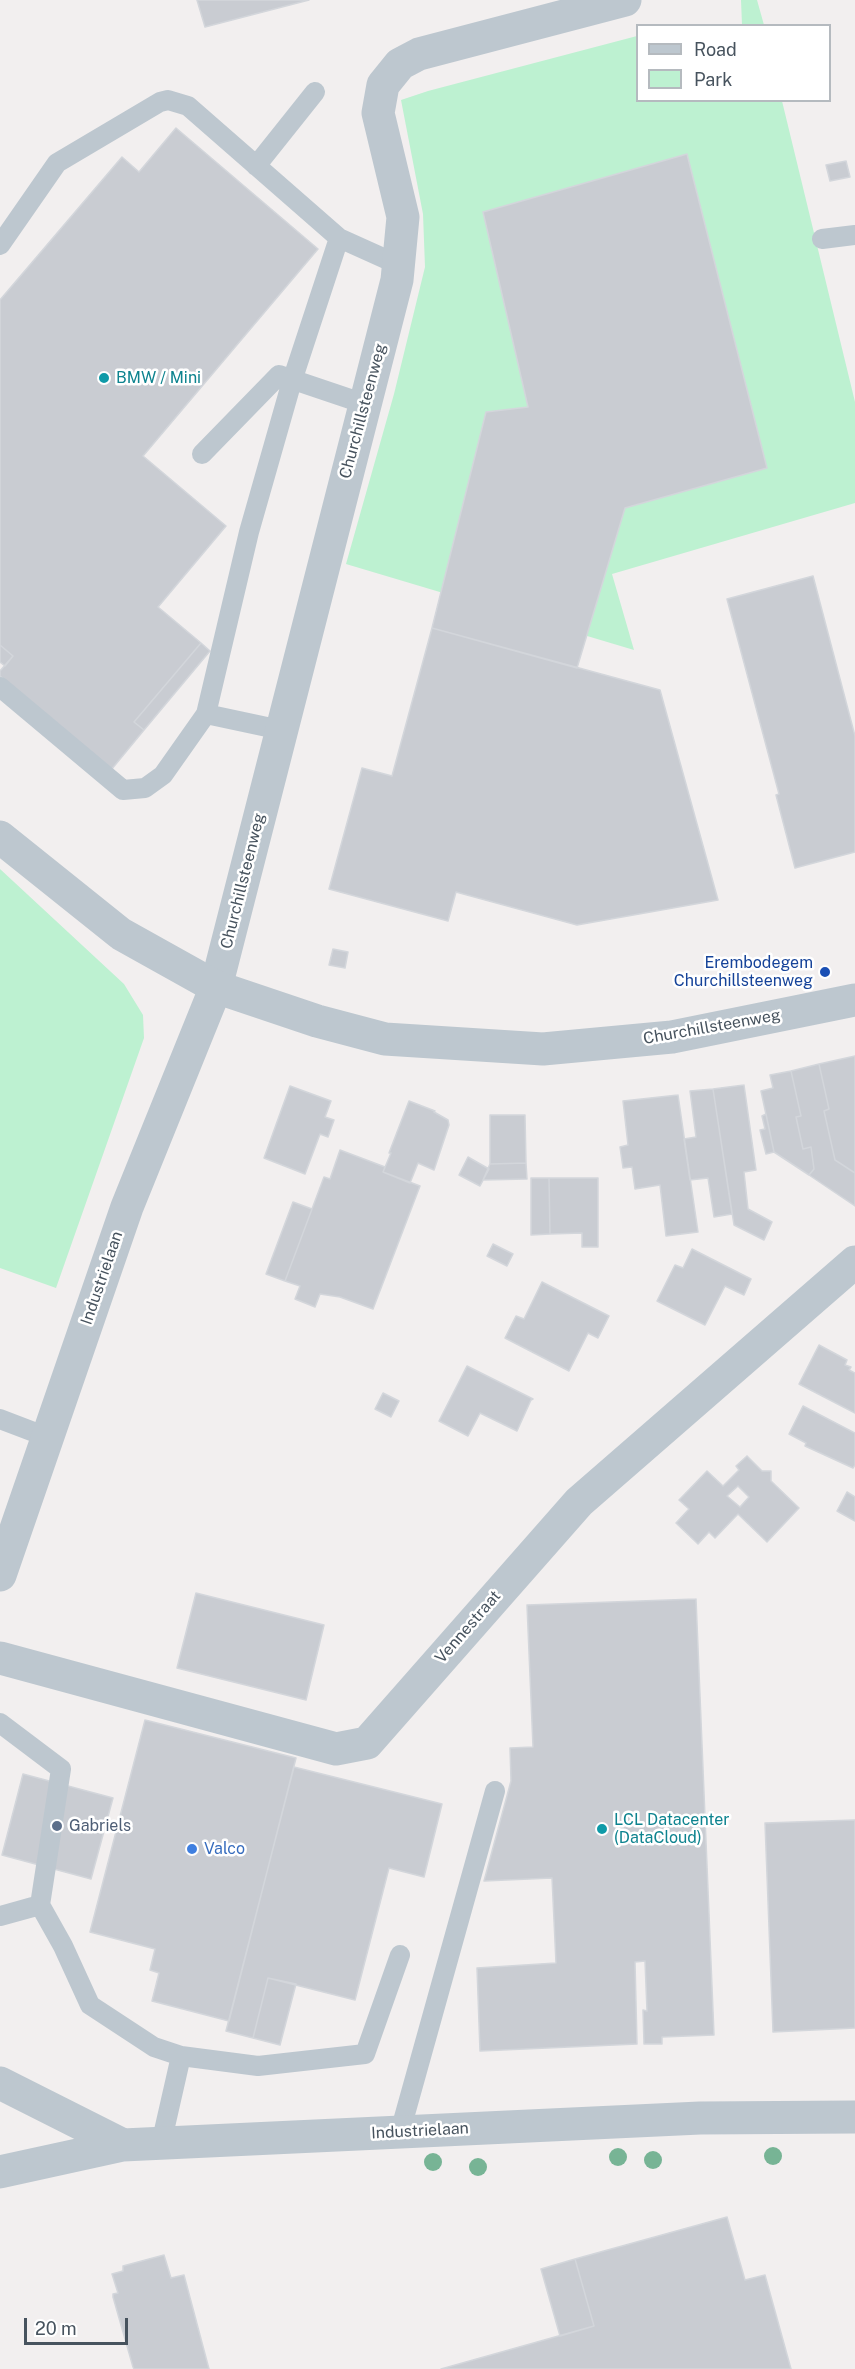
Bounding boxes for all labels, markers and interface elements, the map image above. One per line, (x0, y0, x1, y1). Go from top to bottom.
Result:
legend (636, 24, 831, 102)
text: Road (694, 39, 737, 60)
text: Park (694, 69, 732, 90)
street label: Churchillsteenweg (336, 341, 390, 481)
place label: BMW / Mini (116, 368, 201, 388)
marker: BMW / Mini (97, 371, 111, 385)
street label: Churchillsteenweg (217, 811, 269, 951)
place label: Erembodegem Churchillsteenweg (674, 953, 813, 991)
marker: Erembodegem Churchillsteenweg (818, 965, 832, 979)
street label: Churchillsteenweg (642, 1005, 782, 1049)
street label: Industrielaan (77, 1229, 127, 1327)
street label: Vennestraat (431, 1587, 505, 1667)
place label: LCL Datacenter (DataCloud) (614, 1810, 730, 1848)
place label: Gabriels (69, 1816, 131, 1836)
marker: Gabriels (50, 1819, 64, 1833)
marker: LCL Datacenter (DataCloud) (595, 1822, 609, 1836)
place label: Valco (204, 1839, 245, 1859)
marker: Valco (185, 1842, 199, 1856)
street label: Industrielaan (371, 2119, 469, 2143)
scale bar (27, 2306, 130, 2344)
text: 20 m (35, 2318, 77, 2339)

